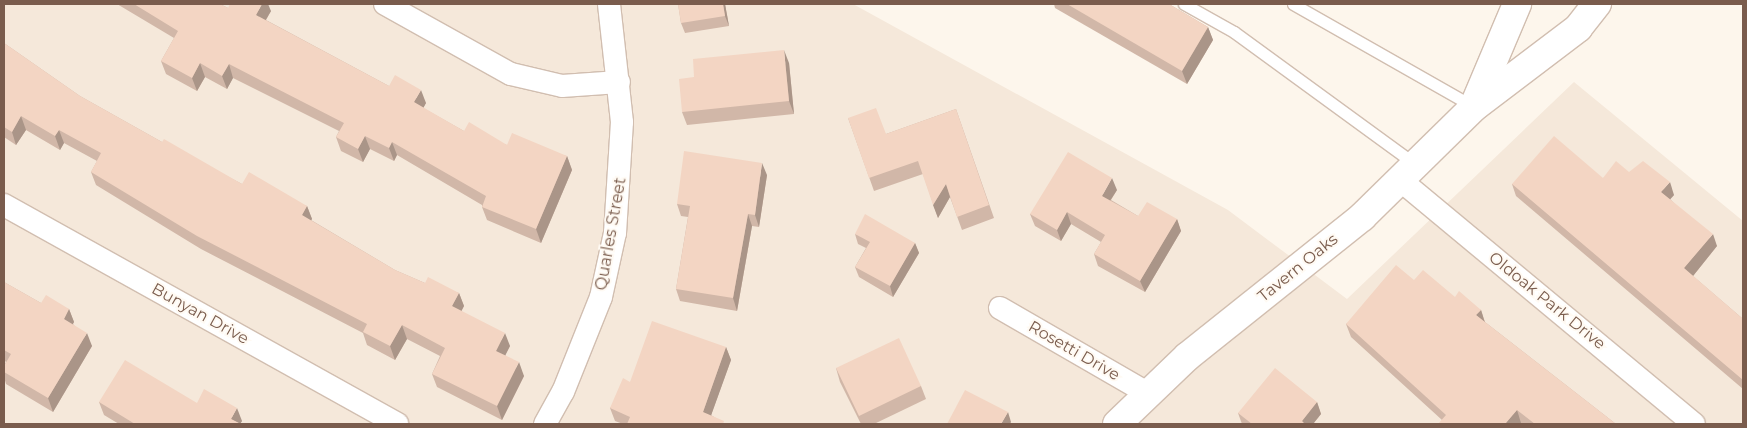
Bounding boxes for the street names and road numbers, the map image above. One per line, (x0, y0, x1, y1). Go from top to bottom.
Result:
street label: Quarles Street (592, 176, 630, 292)
street label: Tavern Oaks (1254, 230, 1342, 306)
street label: Oldoak Park Drive (1485, 248, 1609, 354)
street label: Bunyan Drive (148, 279, 252, 349)
street label: Rosetti Drive (1025, 317, 1123, 385)

